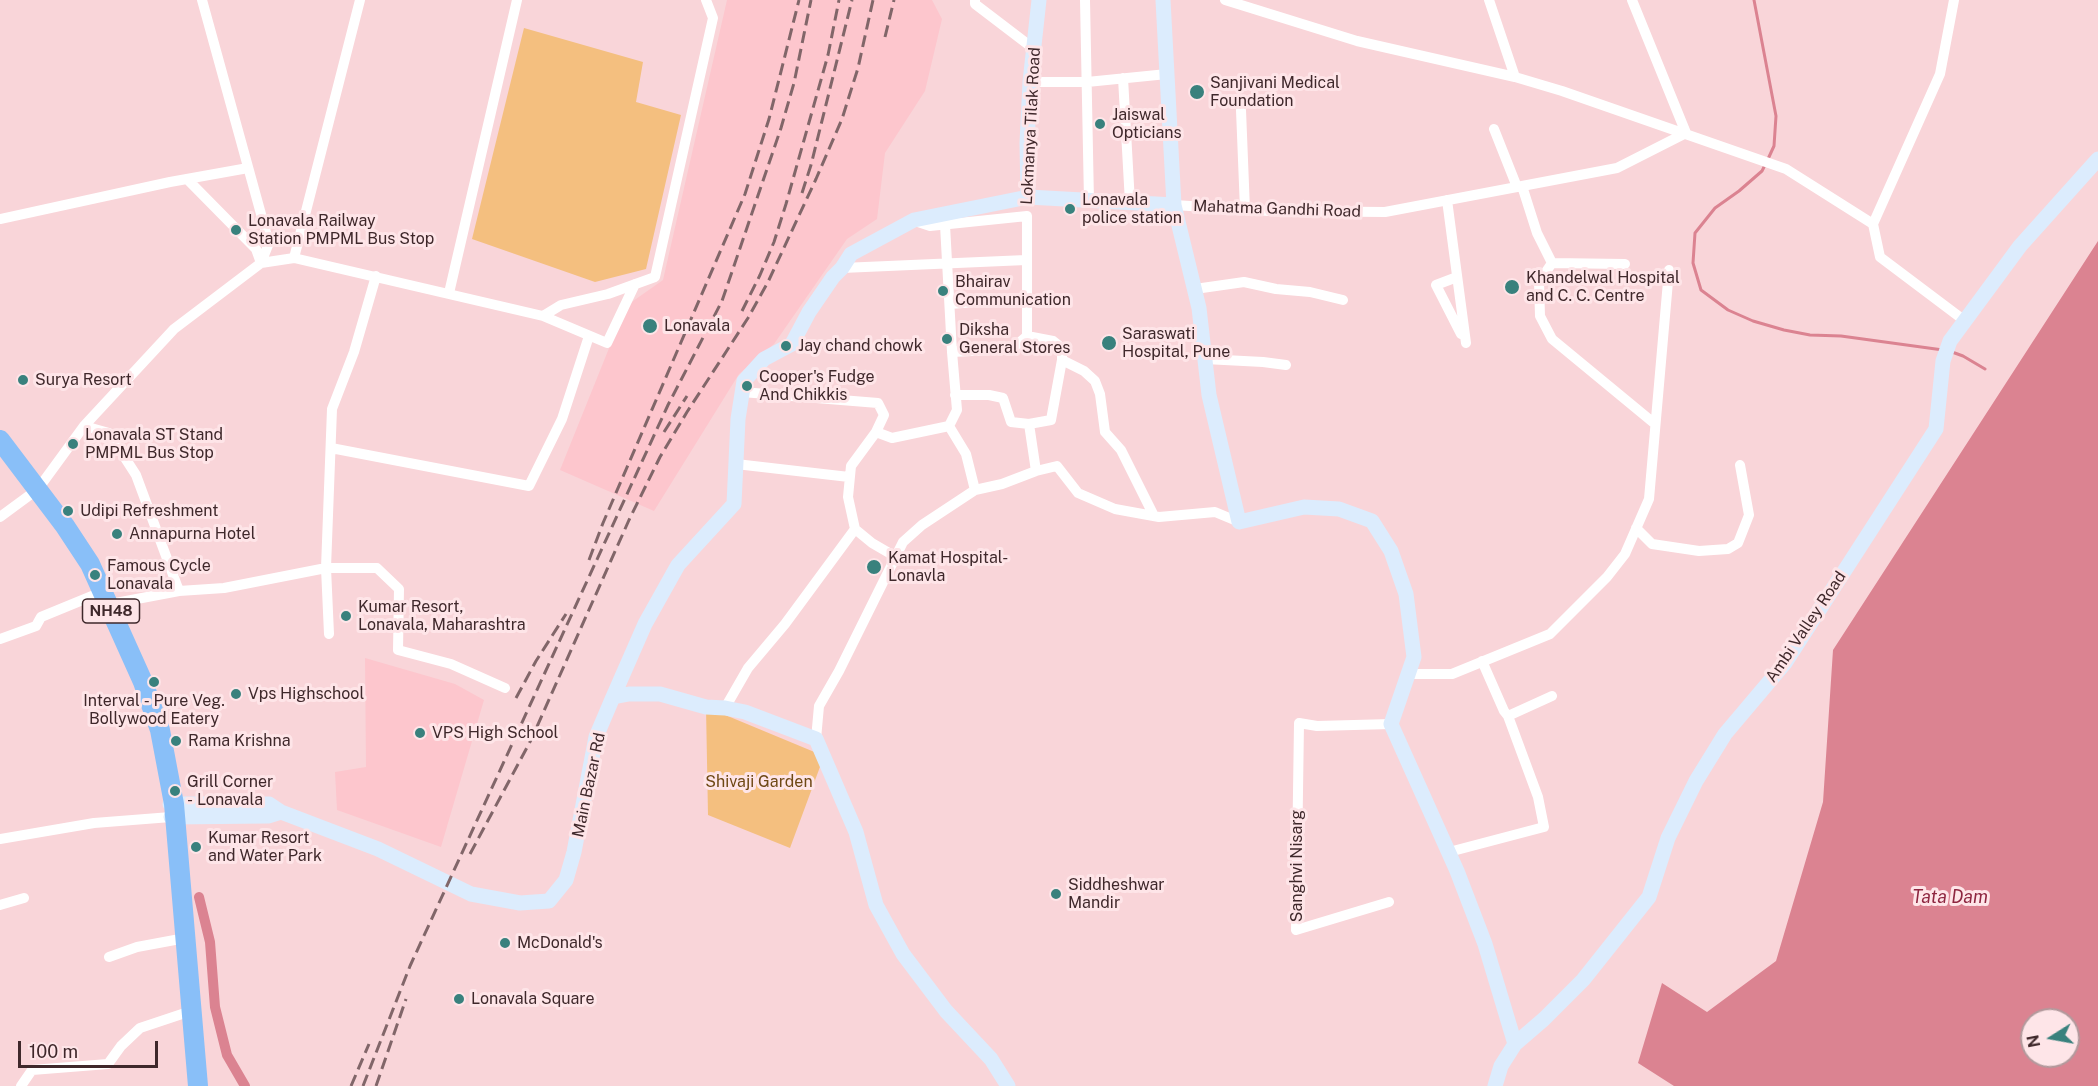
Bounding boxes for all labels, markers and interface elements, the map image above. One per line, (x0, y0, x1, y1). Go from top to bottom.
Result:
street label: Lokmanya Tilak Road (1017, 47, 1045, 205)
place label: Sanjivani Medical Foundation (1210, 73, 1340, 111)
marker: Sanjivani Medical Foundation (1188, 83, 1206, 101)
place label: Jaiswal Opticians (1112, 105, 1182, 143)
marker: Jaiswal Opticians (1093, 117, 1107, 131)
place label: Lonavala police station (1082, 190, 1182, 228)
street label: Mahatma Gandhi Road (1193, 196, 1361, 222)
marker: Lonavala police station (1063, 202, 1077, 216)
place label: Lonavala Railway Station PMPML Bus Stop (248, 211, 434, 249)
marker: Lonavala Railway Station PMPML Bus Stop (229, 223, 243, 237)
place label: Khandelwal Hospital and C. C. Centre (1526, 268, 1680, 306)
place label: Bhairav Communication (955, 272, 1071, 310)
marker: Khandelwal Hospital and C. C. Centre (1503, 278, 1521, 296)
marker: Bhairav Communication (936, 284, 950, 298)
place label: Lonavala (664, 316, 730, 336)
marker: Lonavala (641, 317, 659, 335)
place label: Diksha General Stores (959, 320, 1070, 358)
place label: Saraswati Hospital, Pune (1122, 324, 1230, 362)
marker: Diksha General Stores (940, 332, 954, 346)
marker: Saraswati Hospital, Pune (1100, 334, 1118, 352)
place label: Jay chand chowk (798, 336, 923, 356)
marker: Jay chand chowk (779, 339, 793, 353)
place label: Cooper's Fudge And Chikkis (759, 367, 875, 405)
place label: Surya Resort (35, 370, 132, 390)
marker: Surya Resort (16, 373, 30, 387)
marker: Cooper's Fudge And Chikkis (740, 379, 754, 393)
place label: Lonavala ST Stand PMPML Bus Stop (85, 425, 223, 463)
marker: Lonavala ST Stand PMPML Bus Stop (66, 437, 80, 451)
place label: Udipi Refreshment (80, 501, 218, 521)
marker: Udipi Refreshment (61, 504, 75, 518)
place label: Annapurna Hotel (129, 524, 255, 544)
marker: Annapurna Hotel (110, 527, 124, 541)
place label: Kamat Hospital- Lonavla (888, 548, 1008, 586)
place label: Famous Cycle Lonavala (107, 556, 211, 594)
marker: Kamat Hospital- Lonavla (865, 558, 883, 576)
marker: Famous Cycle Lonavala (88, 568, 102, 582)
street label: Ambi Valley Road (1762, 568, 1850, 686)
place label: Kumar Resort, Lonavala, Maharashtra (358, 597, 526, 635)
road number: NH48 (82, 599, 140, 623)
marker: Kumar Resort, Lonavala, Maharashtra (339, 609, 353, 623)
marker: Interval - Pure Veg. Bollywood Eatery (147, 675, 161, 689)
place label: Vps Highschool (248, 684, 364, 704)
marker: Vps Highschool (229, 687, 243, 701)
place label: Interval - Pure Veg. Bollywood Eatery (83, 691, 225, 729)
place label: VPS High School (432, 723, 558, 743)
marker: VPS High School (413, 726, 427, 740)
place label: Rama Krishna (188, 731, 291, 751)
street label: Main Bazar Rd (569, 731, 609, 839)
marker: Rama Krishna (169, 734, 183, 748)
place label: Grill Corner - Lonavala (187, 772, 273, 810)
park label: Shivaji Garden (705, 772, 813, 792)
marker: Grill Corner - Lonavala (168, 784, 182, 798)
street label: Sanghvi Nisarg (1287, 810, 1307, 922)
place label: Kumar Resort and Water Park (208, 828, 322, 866)
marker: Kumar Resort and Water Park (189, 840, 203, 854)
place label: Siddheshwar Mandir (1068, 875, 1165, 913)
water label: Tata Dam (1912, 886, 1988, 908)
marker: Siddheshwar Mandir (1049, 887, 1063, 901)
place label: McDonald's (517, 933, 603, 953)
marker: McDonald's (498, 936, 512, 950)
place label: Lonavala Square (471, 989, 595, 1009)
marker: Lonavala Square (452, 992, 466, 1006)
north arrow (2020, 1008, 2080, 1068)
scale bar (21, 1029, 160, 1067)
text: N (2023, 1033, 2044, 1049)
text: 100 m (29, 1041, 78, 1062)

